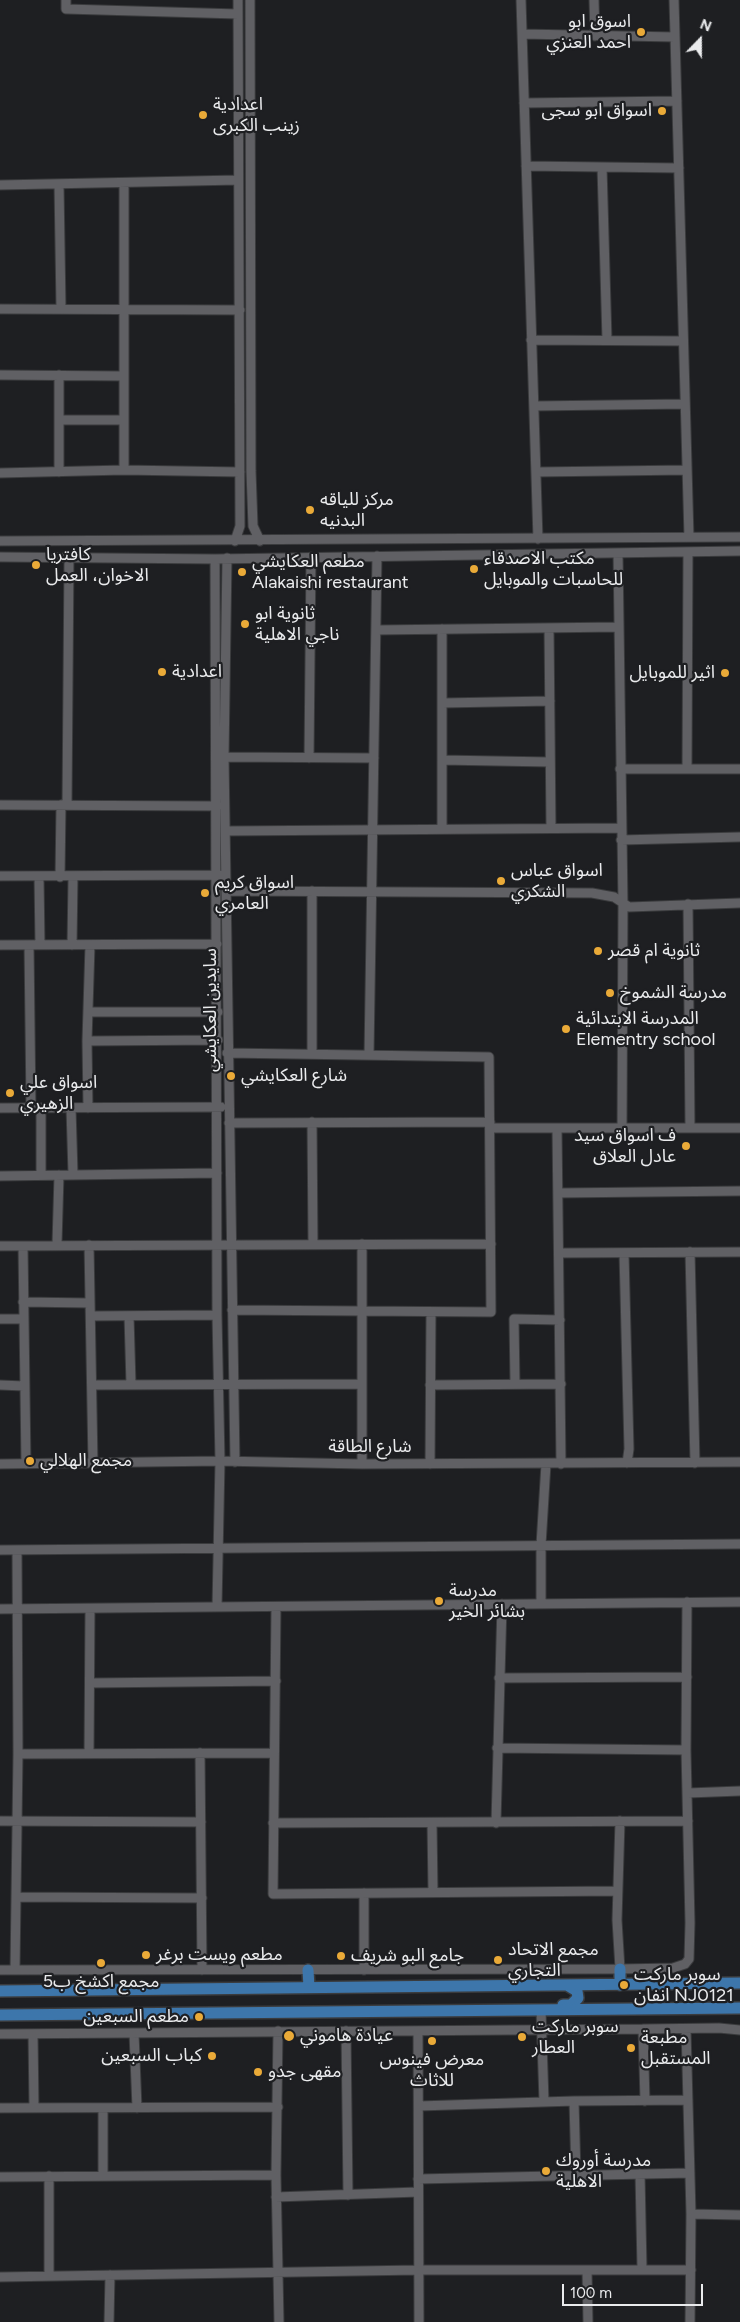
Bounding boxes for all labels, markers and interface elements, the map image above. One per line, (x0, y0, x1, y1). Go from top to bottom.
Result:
place label: اسوق ابو احمد العنزي (546, 11, 631, 54)
north arrow (675, 15, 725, 65)
text: N (698, 16, 714, 36)
marker: اسوق ابو احمد العنزي (635, 26, 647, 38)
place label: اعدادية زينب الكبرى (213, 94, 300, 136)
place label: اسواق ابو سجى (542, 100, 652, 122)
marker: اسواق ابو سجى (656, 105, 668, 117)
marker: اعدادية زينب الكبرى (197, 109, 209, 121)
place label: مركز للياقه البدنيه (320, 489, 394, 532)
marker: مركز للياقه البدنيه (304, 504, 316, 516)
place label: كافتريا الاخوان، العمل (46, 544, 149, 586)
place label: مكتب الاصدقاء للحاسبات والموبايل (484, 548, 623, 590)
place label: مطعم العكايشي Alakaishi restaurant (252, 551, 409, 594)
marker: كافتريا الاخوان، العمل (30, 559, 42, 571)
marker: مكتب الاصدقاء للحاسبات والموبايل (468, 563, 480, 575)
marker: مطعم العكايشي Alakaishi restaurant (236, 566, 248, 578)
place label: ثانوية ابو ناجي الاهلية (255, 603, 339, 646)
marker: ثانوية ابو ناجي الاهلية (239, 618, 251, 630)
place label: اعدادية (172, 661, 222, 683)
place label: اثير للموبايل (629, 662, 715, 684)
marker: اعدادية (156, 666, 168, 678)
marker: اثير للموبايل (719, 667, 731, 679)
place label: اسواق عباس الشكري (511, 860, 603, 902)
place label: اسواق كريم العامري (215, 872, 294, 914)
marker: اسواق عباس الشكري (495, 875, 507, 887)
marker: اسواق كريم العامري (199, 887, 211, 899)
place label: ثانوية ام قصر (608, 940, 700, 962)
marker: ثانوية ام قصر (592, 945, 604, 957)
street label: سايدين العكايشي (200, 948, 222, 1072)
place label: مدرسة الشموخ (620, 982, 727, 1004)
marker: مدرسة الشموخ (604, 987, 616, 999)
place label: المدرسة الابتدائية Elementry school (576, 1008, 715, 1050)
marker: المدرسة الابتدائية Elementry school (560, 1023, 572, 1035)
place label: شارع العكايشي (241, 1065, 347, 1087)
marker: شارع العكايشي (225, 1070, 237, 1082)
place label: اسواق علي الزهيري (20, 1072, 97, 1114)
marker: اسواق علي الزهيري (4, 1087, 16, 1099)
place label: ف اسواق سيد عادل العلاق (574, 1125, 676, 1168)
marker: ف اسواق سيد عادل العلاق (680, 1140, 692, 1152)
street label: شارع الطاقة (328, 1436, 412, 1458)
place label: مجمع الهلالي (40, 1450, 132, 1472)
marker: مجمع الهلالي (24, 1455, 36, 1467)
place label: مدرسة بشائر الخير (449, 1580, 525, 1622)
marker: مدرسة بشائر الخير (433, 1595, 445, 1607)
place label: مجمع الاتحاد التجاري (508, 1939, 599, 1982)
place label: مطعم ويست برغر (156, 1944, 283, 1966)
place label: جامع البو شريف (351, 1945, 464, 1967)
marker: مطعم ويست برغر (140, 1949, 152, 1961)
marker: جامع البو شريف (335, 1950, 347, 1962)
marker: مجمع الاتحاد التجاري (492, 1954, 504, 1966)
marker: مجمع اكشخ ب5 (95, 1957, 107, 1969)
place label: سوبر ماركت انفان NJ0121 (634, 1964, 734, 2006)
place label: مجمع اكشخ ب5 (43, 1971, 159, 1993)
marker: سوبر ماركت انفان NJ0121 (618, 1979, 630, 1991)
place label: مطعم السبعين (83, 2006, 189, 2028)
marker: مطعم السبعين (193, 2011, 205, 2023)
place label: سوبر ماركت العطار (532, 2016, 619, 2058)
place label: عيادة هاموني (300, 2025, 393, 2047)
place label: مطبعة المستقبل (641, 2027, 711, 2070)
marker: عيادة هاموني (282, 2029, 296, 2043)
marker: سوبر ماركت العطار (516, 2031, 528, 2043)
marker: معرض فينوس للاثاث (426, 2035, 438, 2047)
marker: مطبعة المستقبل (625, 2042, 637, 2054)
place label: كباب السبعين (101, 2045, 202, 2067)
place label: معرض فينوس للاثاث (380, 2049, 484, 2092)
marker: كباب السبعين (206, 2050, 218, 2062)
place label: مقهى جدو (268, 2061, 341, 2083)
marker: مقهى جدو (252, 2066, 264, 2078)
place label: مدرسة أوروك الاهلية (556, 2150, 651, 2192)
marker: مدرسة أوروك الاهلية (540, 2165, 552, 2177)
scale bar (565, 2274, 706, 2306)
text: 100 m (570, 2284, 612, 2302)

